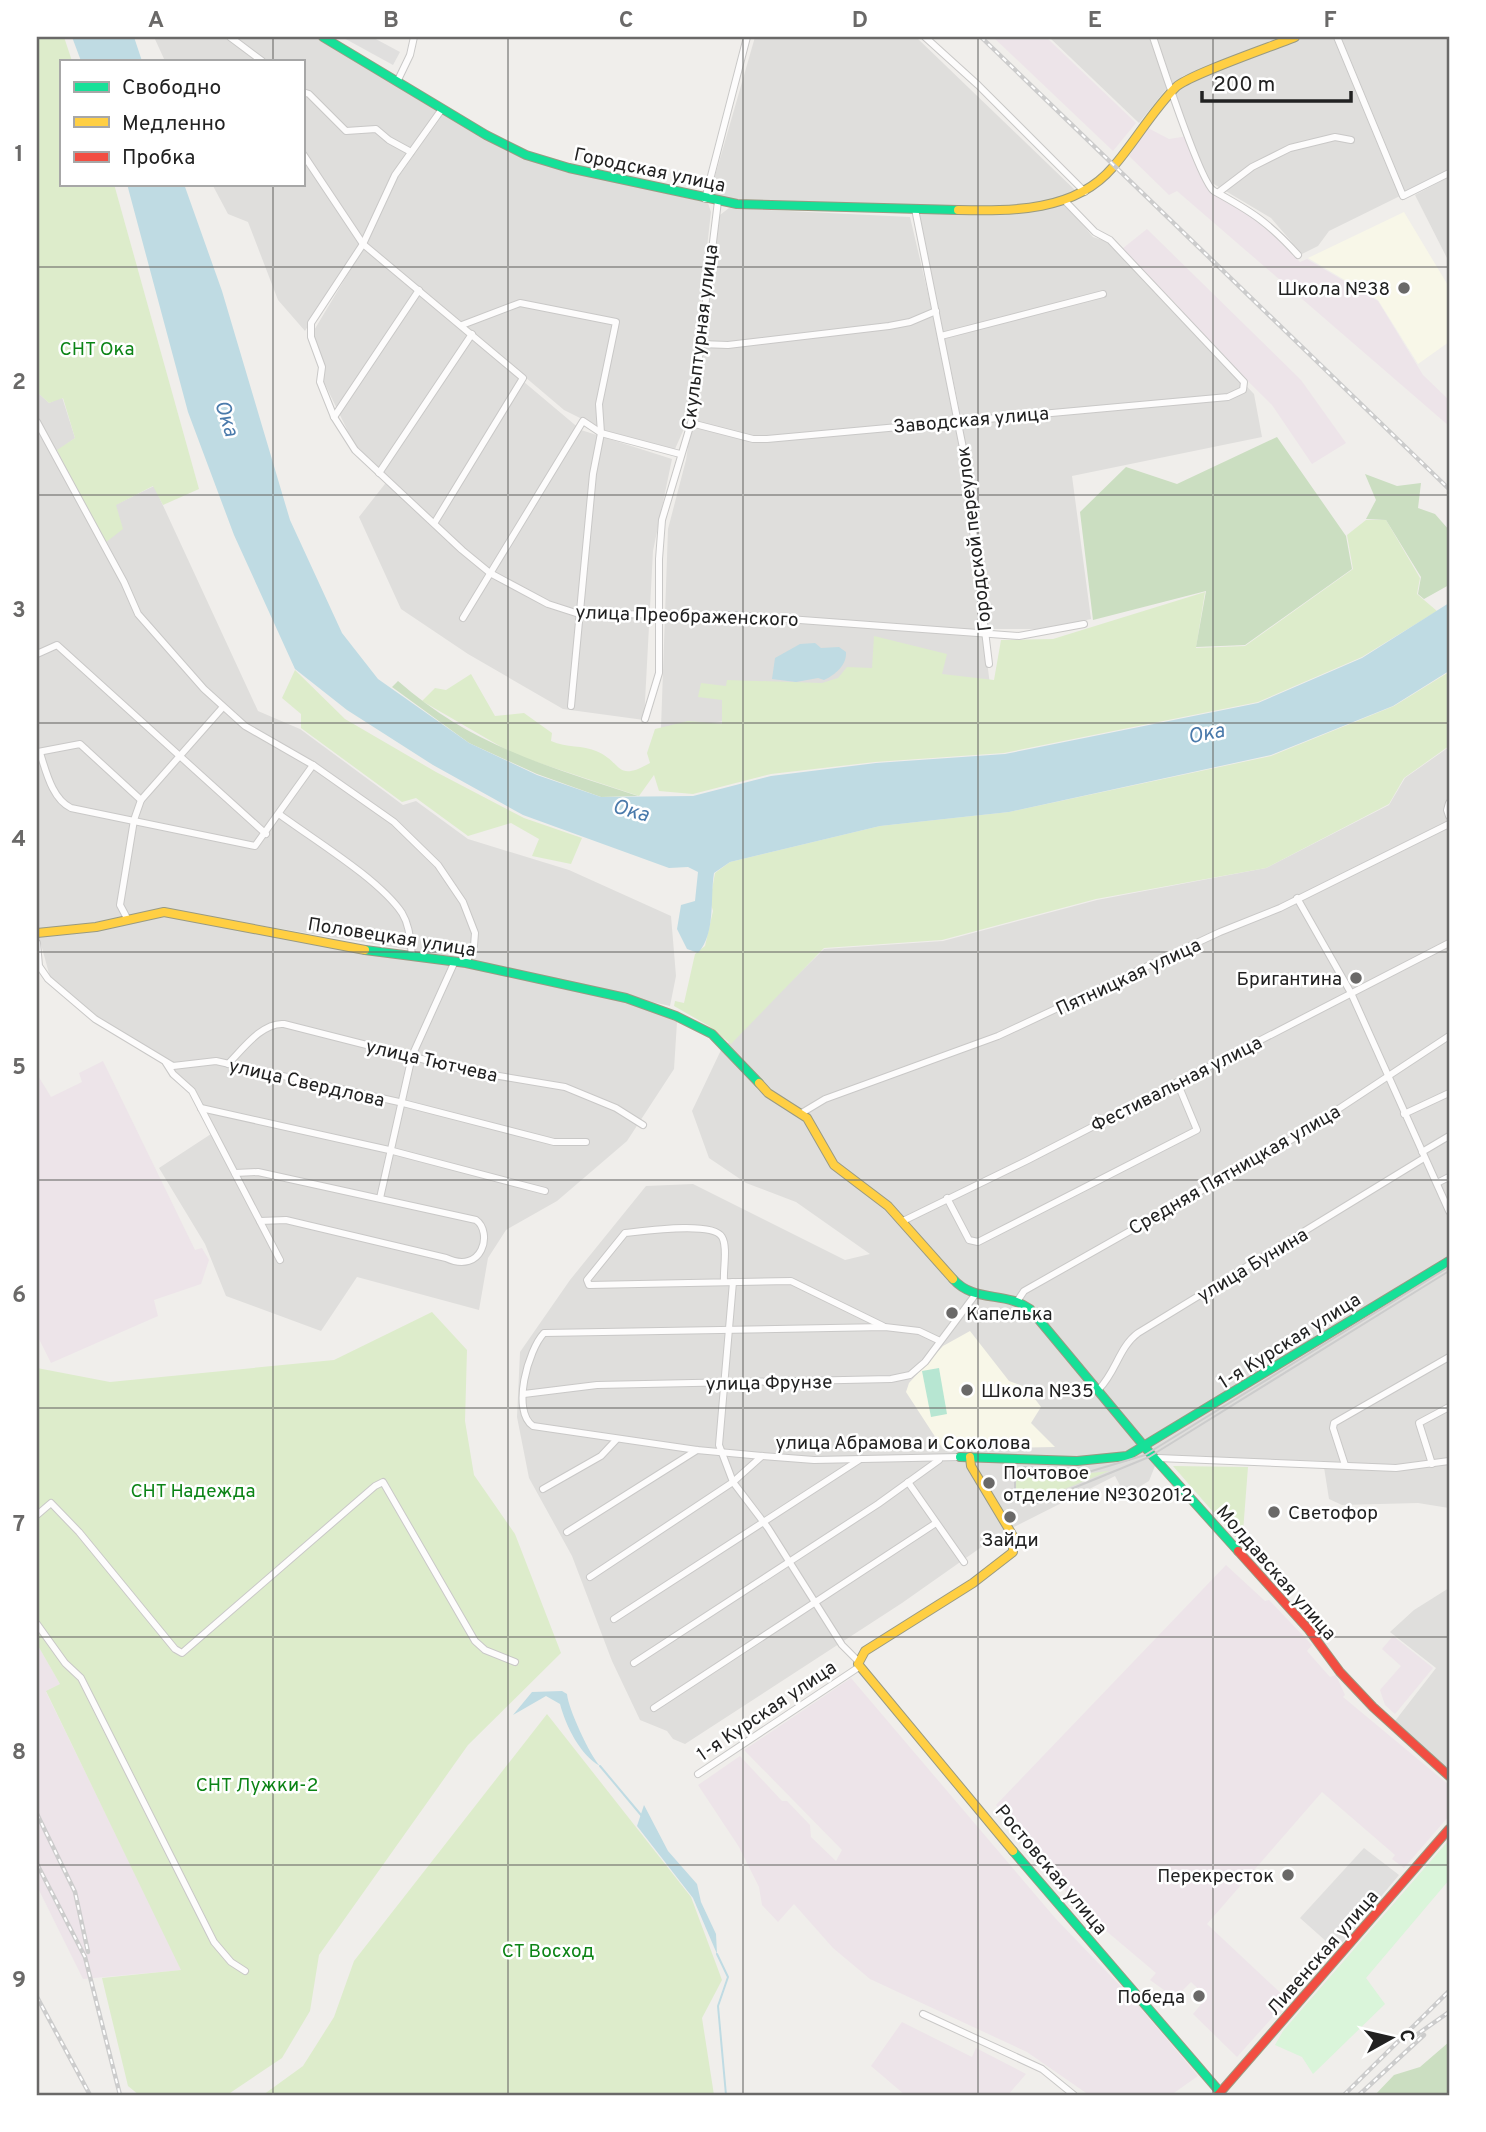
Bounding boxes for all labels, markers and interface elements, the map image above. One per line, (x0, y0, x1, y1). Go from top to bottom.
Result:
text: A (148, 7, 164, 36)
text: B (383, 7, 399, 36)
text: C (619, 7, 633, 36)
text: D (852, 7, 868, 36)
text: E (1088, 7, 1102, 36)
text: F (1323, 7, 1337, 36)
legend (60, 60, 304, 186)
scale bar (1202, 60, 1351, 104)
text: 200 m (1213, 72, 1275, 99)
text: Свободно (122, 75, 221, 102)
text: Медленно (122, 111, 226, 138)
text: 1 (14, 141, 24, 170)
street label: Городская улица (572, 143, 728, 199)
text: Пробка (122, 145, 195, 172)
street label: Скульптурная улица (678, 243, 724, 432)
place label: Школа №38 (1277, 278, 1390, 302)
marker: Школа №38 (1396, 280, 1412, 296)
park label: СНТ Ока (60, 338, 134, 362)
text: 2 (12, 369, 26, 398)
water label: Ока (207, 397, 244, 440)
street label: Заводская улица (892, 402, 1050, 440)
street label: Городской переулок (952, 445, 998, 633)
text: 3 (12, 597, 26, 626)
street label: улица Преображенского (575, 601, 799, 633)
water label: Ока (1186, 718, 1227, 751)
water label: Ока (609, 793, 652, 830)
text: 4 (12, 826, 26, 855)
street label: Половецкая улица (306, 913, 477, 963)
street label: Пятницкая улица (1052, 934, 1205, 1022)
place label: Бригантина (1237, 968, 1342, 992)
marker: Бригантина (1348, 970, 1364, 986)
street label: Фестивальная улица (1087, 1031, 1267, 1138)
street label: улица Тютчева (363, 1035, 500, 1089)
text: 5 (12, 1054, 26, 1083)
street label: улица Свердлова (226, 1054, 387, 1114)
street label: Средняя Пятницкая улица (1125, 1100, 1345, 1241)
street label: улица Бунина (1193, 1223, 1313, 1308)
text: 6 (12, 1282, 26, 1311)
street label: 1-я Курская улица (1214, 1288, 1366, 1395)
place label: Капелька (966, 1303, 1053, 1327)
marker: Капелька (944, 1305, 960, 1321)
street label: улица Фрунзе (706, 1371, 833, 1397)
place label: Школа №35 (981, 1380, 1094, 1404)
marker: Школа №35 (959, 1382, 975, 1398)
street label: улица Абрамова и Соколова (776, 1432, 1030, 1456)
place label: Почтовое отделение №302012 (1003, 1462, 1193, 1508)
marker: Почтовое отделение №302012 (981, 1475, 997, 1491)
park label: СНТ Надежда (130, 1480, 256, 1504)
street label: Молдавская улица (1210, 1501, 1341, 1646)
place label: Светофор (1288, 1502, 1378, 1526)
marker: Светофор (1266, 1504, 1282, 1520)
marker: Зайди (1002, 1509, 1018, 1525)
text: 7 (13, 1511, 25, 1540)
place label: Зайди (981, 1529, 1039, 1553)
street label: 1-я Курская улица (693, 1656, 842, 1767)
text: 8 (12, 1739, 26, 1768)
park label: СНТ Лужки-2 (196, 1774, 318, 1798)
street label: Ростовская улица (989, 1800, 1112, 1940)
place label: Перекресток (1157, 1865, 1274, 1889)
marker: Перекресток (1280, 1867, 1296, 1883)
street label: Ливенская улица (1262, 1886, 1385, 2021)
park label: СТ Восход (502, 1940, 594, 1964)
text: 9 (12, 1967, 26, 1996)
place label: Победа (1117, 1986, 1185, 2010)
marker: Победа (1191, 1988, 1207, 2004)
north arrow (1356, 2002, 1426, 2072)
text: С (1393, 2028, 1419, 2044)

